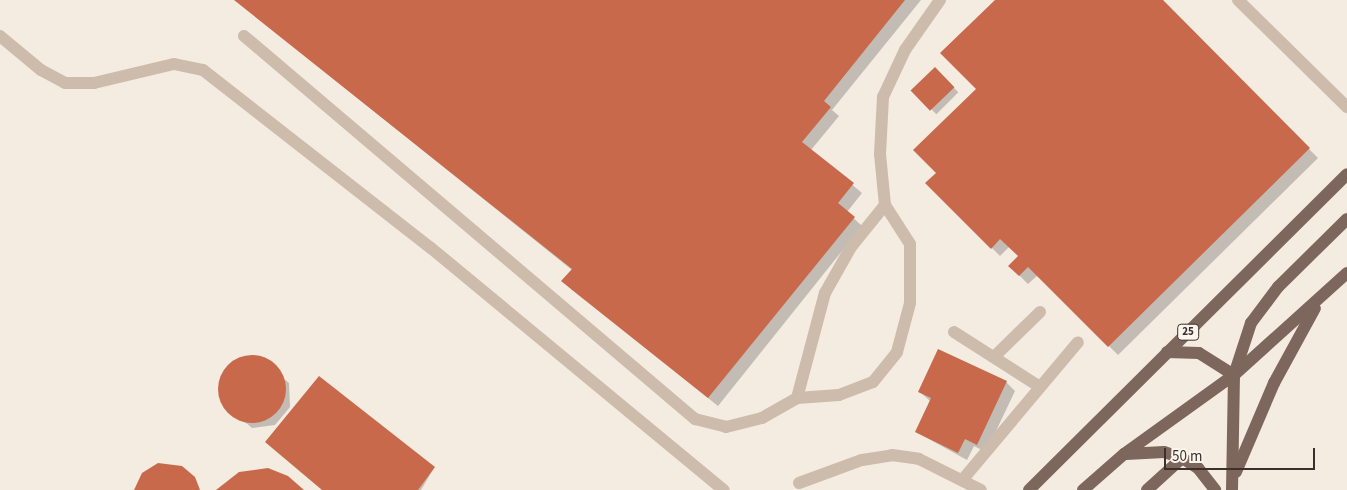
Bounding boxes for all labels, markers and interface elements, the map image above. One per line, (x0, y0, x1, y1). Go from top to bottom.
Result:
road number: 25 (1177, 324, 1199, 341)
scale bar (1167, 438, 1318, 470)
text: 50 m (1172, 446, 1202, 467)

